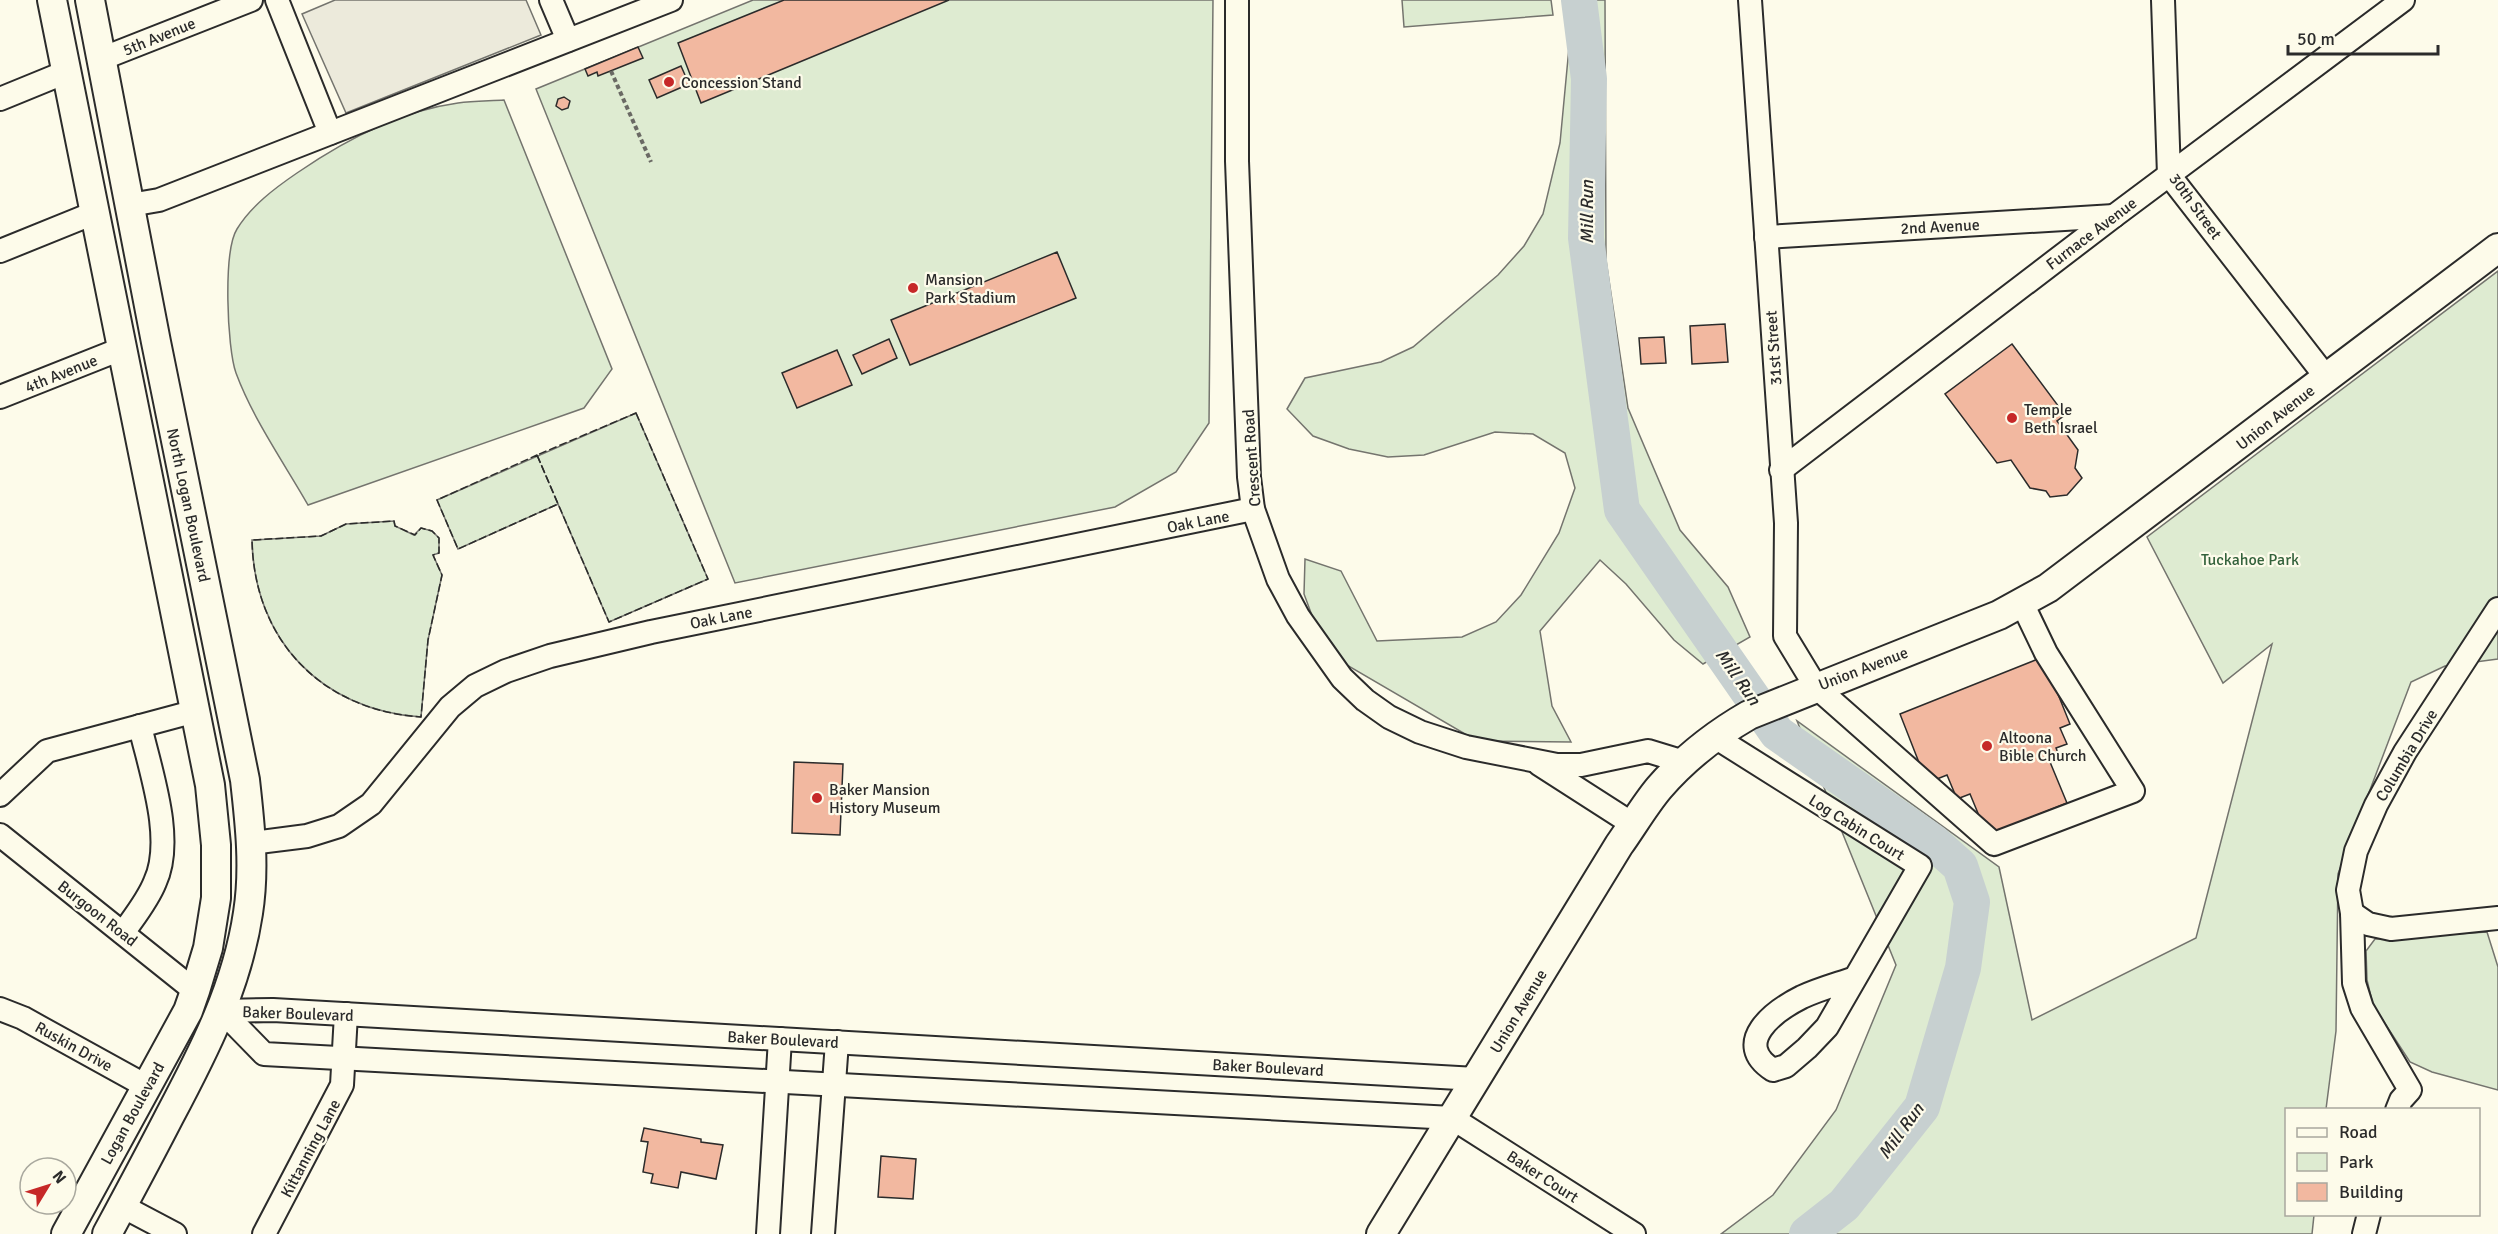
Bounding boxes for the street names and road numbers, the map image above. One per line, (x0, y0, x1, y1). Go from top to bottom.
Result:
street label: 5th Avenue (120, 13, 199, 61)
street label: 30th Street (2165, 170, 2226, 244)
street label: Furnace Avenue (2042, 193, 2141, 274)
street label: 2nd Avenue (1900, 215, 1980, 239)
street label: 31st Street (1761, 309, 1787, 386)
street label: 4th Avenue (22, 350, 101, 398)
street label: Union Avenue (2232, 381, 2319, 455)
street label: Crescent Road (1239, 408, 1265, 507)
street label: North Logan Boulevard (162, 426, 214, 584)
street label: Oak Lane (1165, 506, 1231, 538)
street label: Oak Lane (688, 602, 754, 634)
street label: Union Avenue (1816, 643, 1911, 695)
street label: Columbia Drive (2371, 706, 2442, 805)
street label: Log Cabin Court (1805, 790, 1908, 866)
street label: Burgoon Road (53, 876, 141, 951)
street label: Union Avenue (1486, 966, 1552, 1057)
street label: Baker Boulevard (242, 1002, 354, 1026)
street label: Ruskin Drive (31, 1017, 116, 1076)
street label: Baker Boulevard (727, 1027, 839, 1053)
street label: Baker Boulevard (1212, 1055, 1324, 1081)
street label: Logan Boulevard (97, 1059, 169, 1168)
street label: Kittanning Lane (277, 1096, 345, 1201)
street label: Baker Court (1503, 1146, 1582, 1208)

